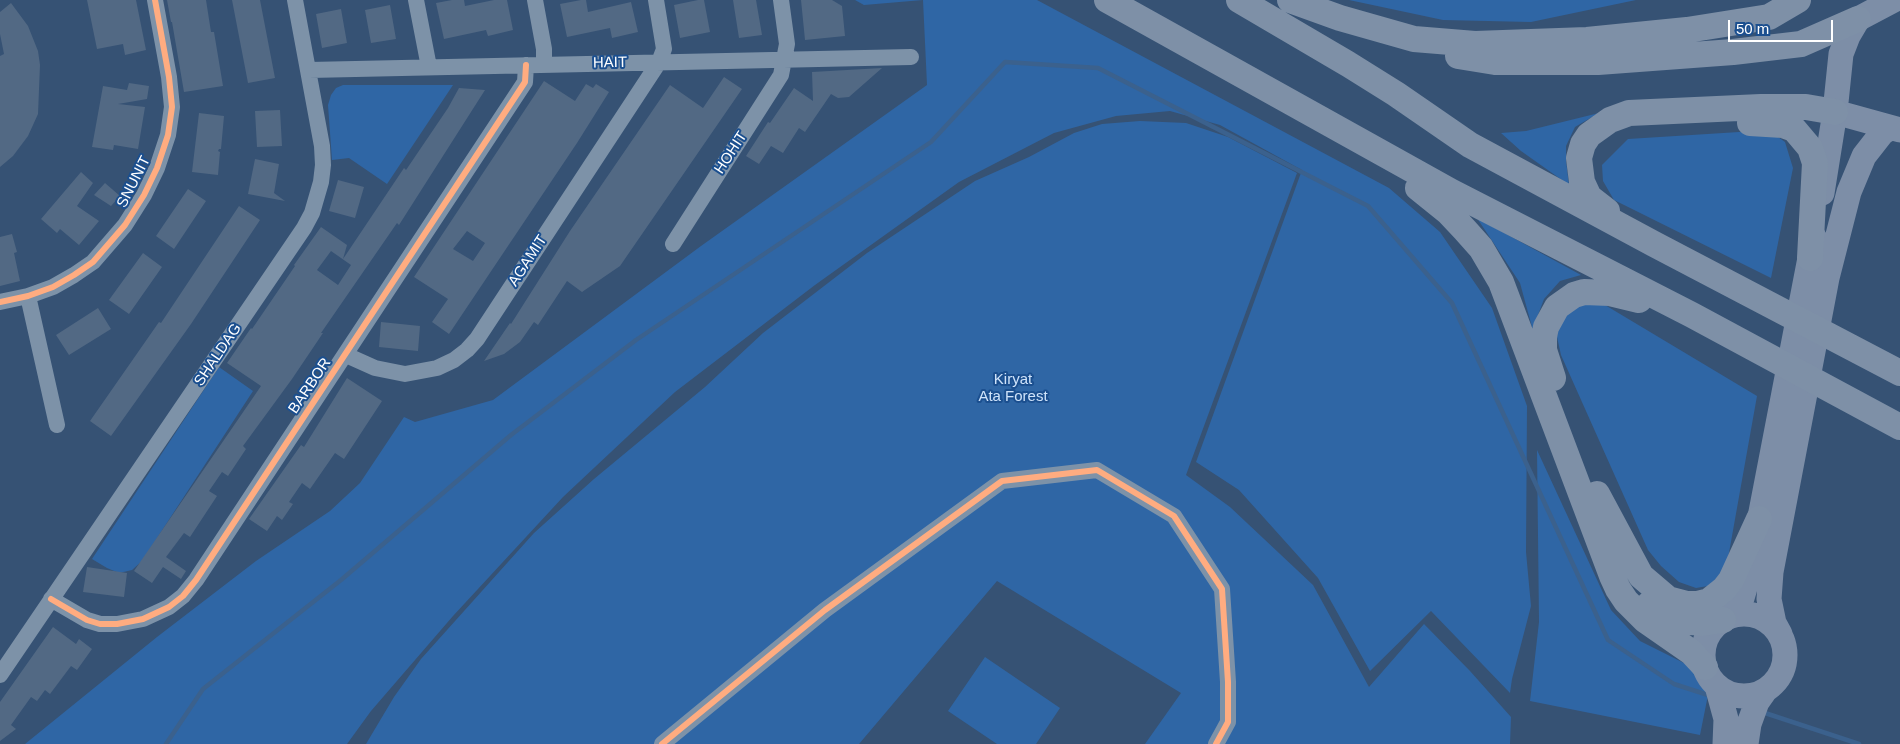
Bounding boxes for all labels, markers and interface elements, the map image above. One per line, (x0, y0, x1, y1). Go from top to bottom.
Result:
scale bar (1730, 10, 1835, 42)
text: 50 m (1736, 20, 1769, 37)
street label: HAIT (593, 54, 627, 72)
street label: HOHIT (711, 129, 751, 177)
street label: SNUNIT (113, 153, 155, 211)
street label: AGAMIT (505, 232, 551, 290)
street label: SHALDAG (190, 320, 246, 390)
street label: BARBOR (285, 355, 335, 417)
park label: Kiryat Ata Forest (978, 371, 1048, 406)

